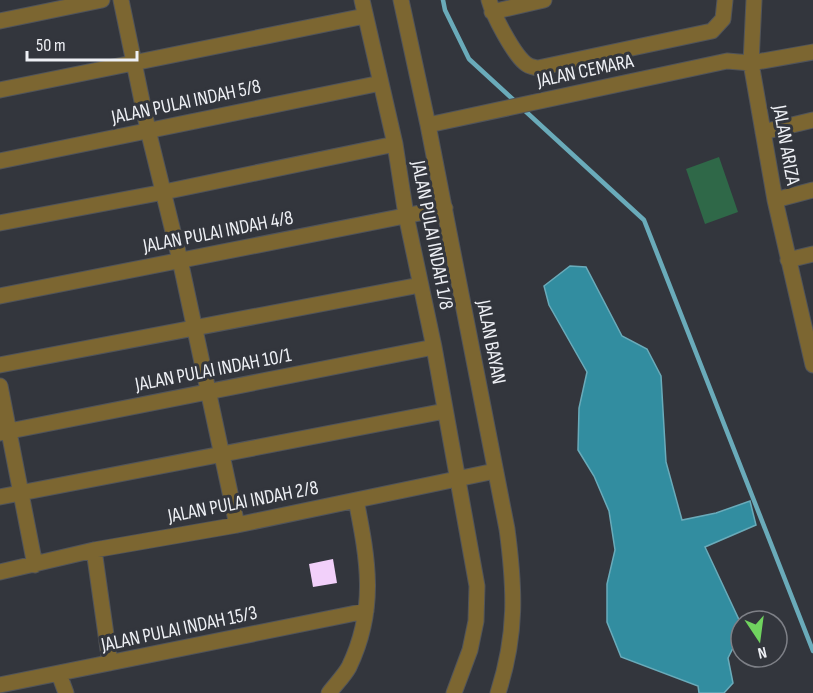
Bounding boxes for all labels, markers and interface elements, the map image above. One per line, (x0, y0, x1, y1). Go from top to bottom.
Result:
scale bar (27, 24, 136, 62)
text: 50 m (36, 35, 66, 56)
street label: JALAN CEMARA (534, 49, 636, 93)
street label: JALAN PULAI INDAH 5/8 (108, 74, 263, 130)
street label: JALAN ARIZA (767, 102, 805, 188)
street label: JALAN PULAI INDAH 1/8 (406, 158, 458, 312)
street label: JALAN PULAI INDAH 4/8 (140, 206, 295, 259)
street label: JALAN BAYAN (471, 297, 511, 386)
street label: JALAN PULAI INDAH 10/1 (132, 343, 293, 397)
street label: JALAN PULAI INDAH 2/8 (165, 476, 321, 529)
street label: JALAN PULAI INDAH 15/3 (98, 601, 259, 657)
north arrow (729, 609, 789, 669)
text: N (756, 642, 768, 662)

